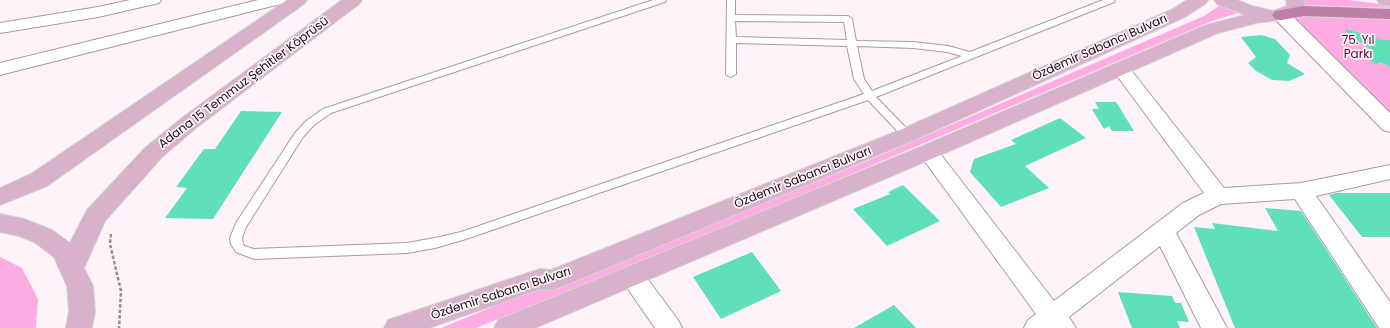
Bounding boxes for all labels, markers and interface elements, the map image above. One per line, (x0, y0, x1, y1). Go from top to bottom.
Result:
street label: Özdemir Sabancı Bulvarı (1030, 12, 1170, 84)
street label: Adana 15 Temmuz Şehitler Köprüsü (156, 14, 332, 152)
park label: 75. Yıl Parkı (1342, 34, 1374, 62)
street label: Özdemir Sabancı Bulvarı (733, 144, 873, 212)
street label: Özdemir Sabancı Bulvarı (429, 265, 573, 323)

